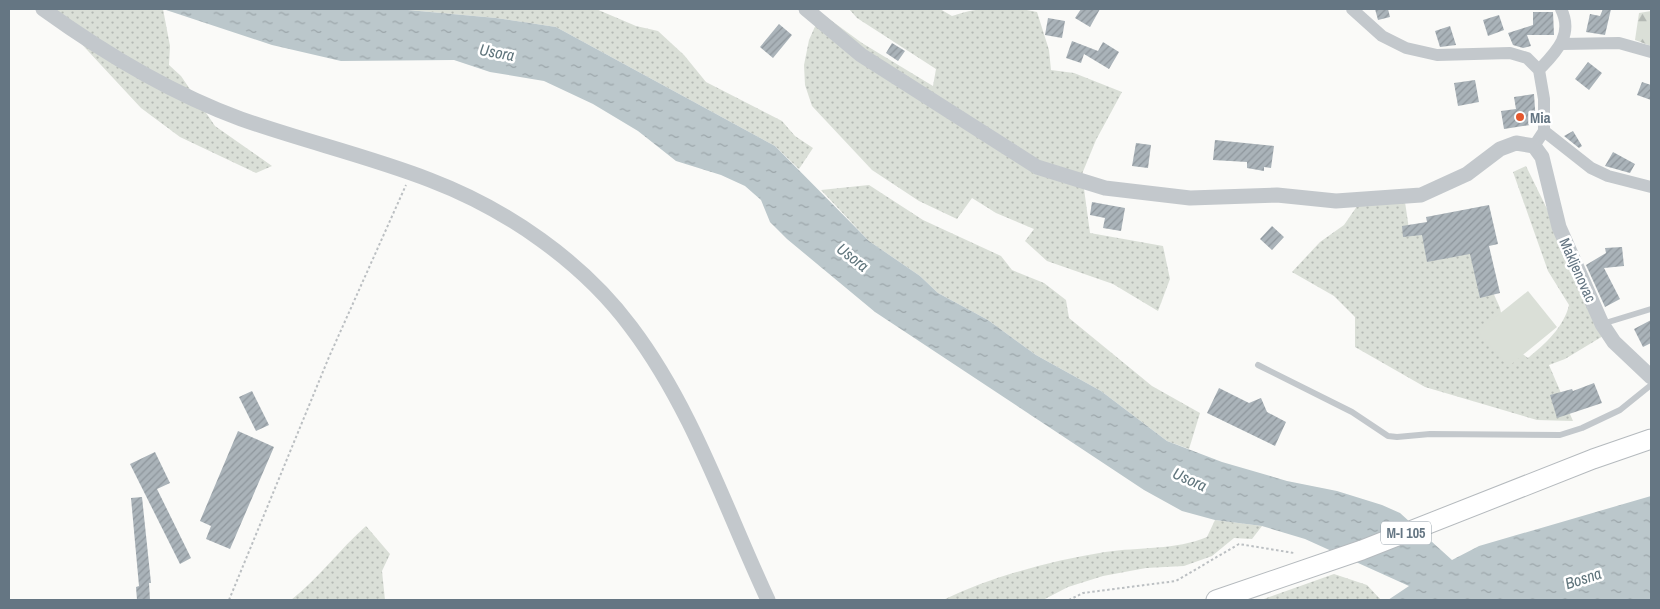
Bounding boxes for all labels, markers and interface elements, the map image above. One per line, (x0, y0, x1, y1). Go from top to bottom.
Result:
water label: Usora (478, 38, 516, 66)
place label: Mia (1530, 107, 1551, 128)
marker: Mia (1514, 111, 1526, 123)
street label: Makljenovac (1555, 235, 1601, 305)
water label: Usora (832, 238, 874, 276)
water label: Usora (1170, 462, 1210, 496)
road number: M-I 105 (1381, 522, 1431, 544)
water label: Bosna (1562, 562, 1604, 594)

